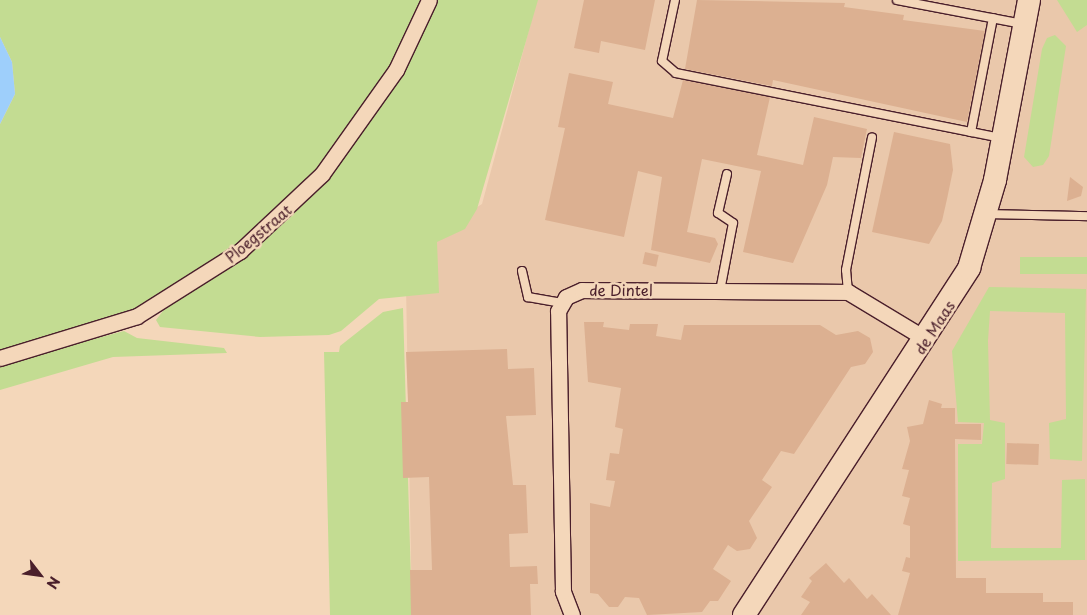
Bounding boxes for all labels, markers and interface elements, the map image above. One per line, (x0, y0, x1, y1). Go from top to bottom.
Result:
street label: Ploegstraat (221, 200, 295, 266)
street label: de Dintel (589, 281, 653, 299)
street label: de Maas (910, 297, 958, 357)
north arrow (15, 550, 65, 600)
text: N (42, 573, 65, 593)

